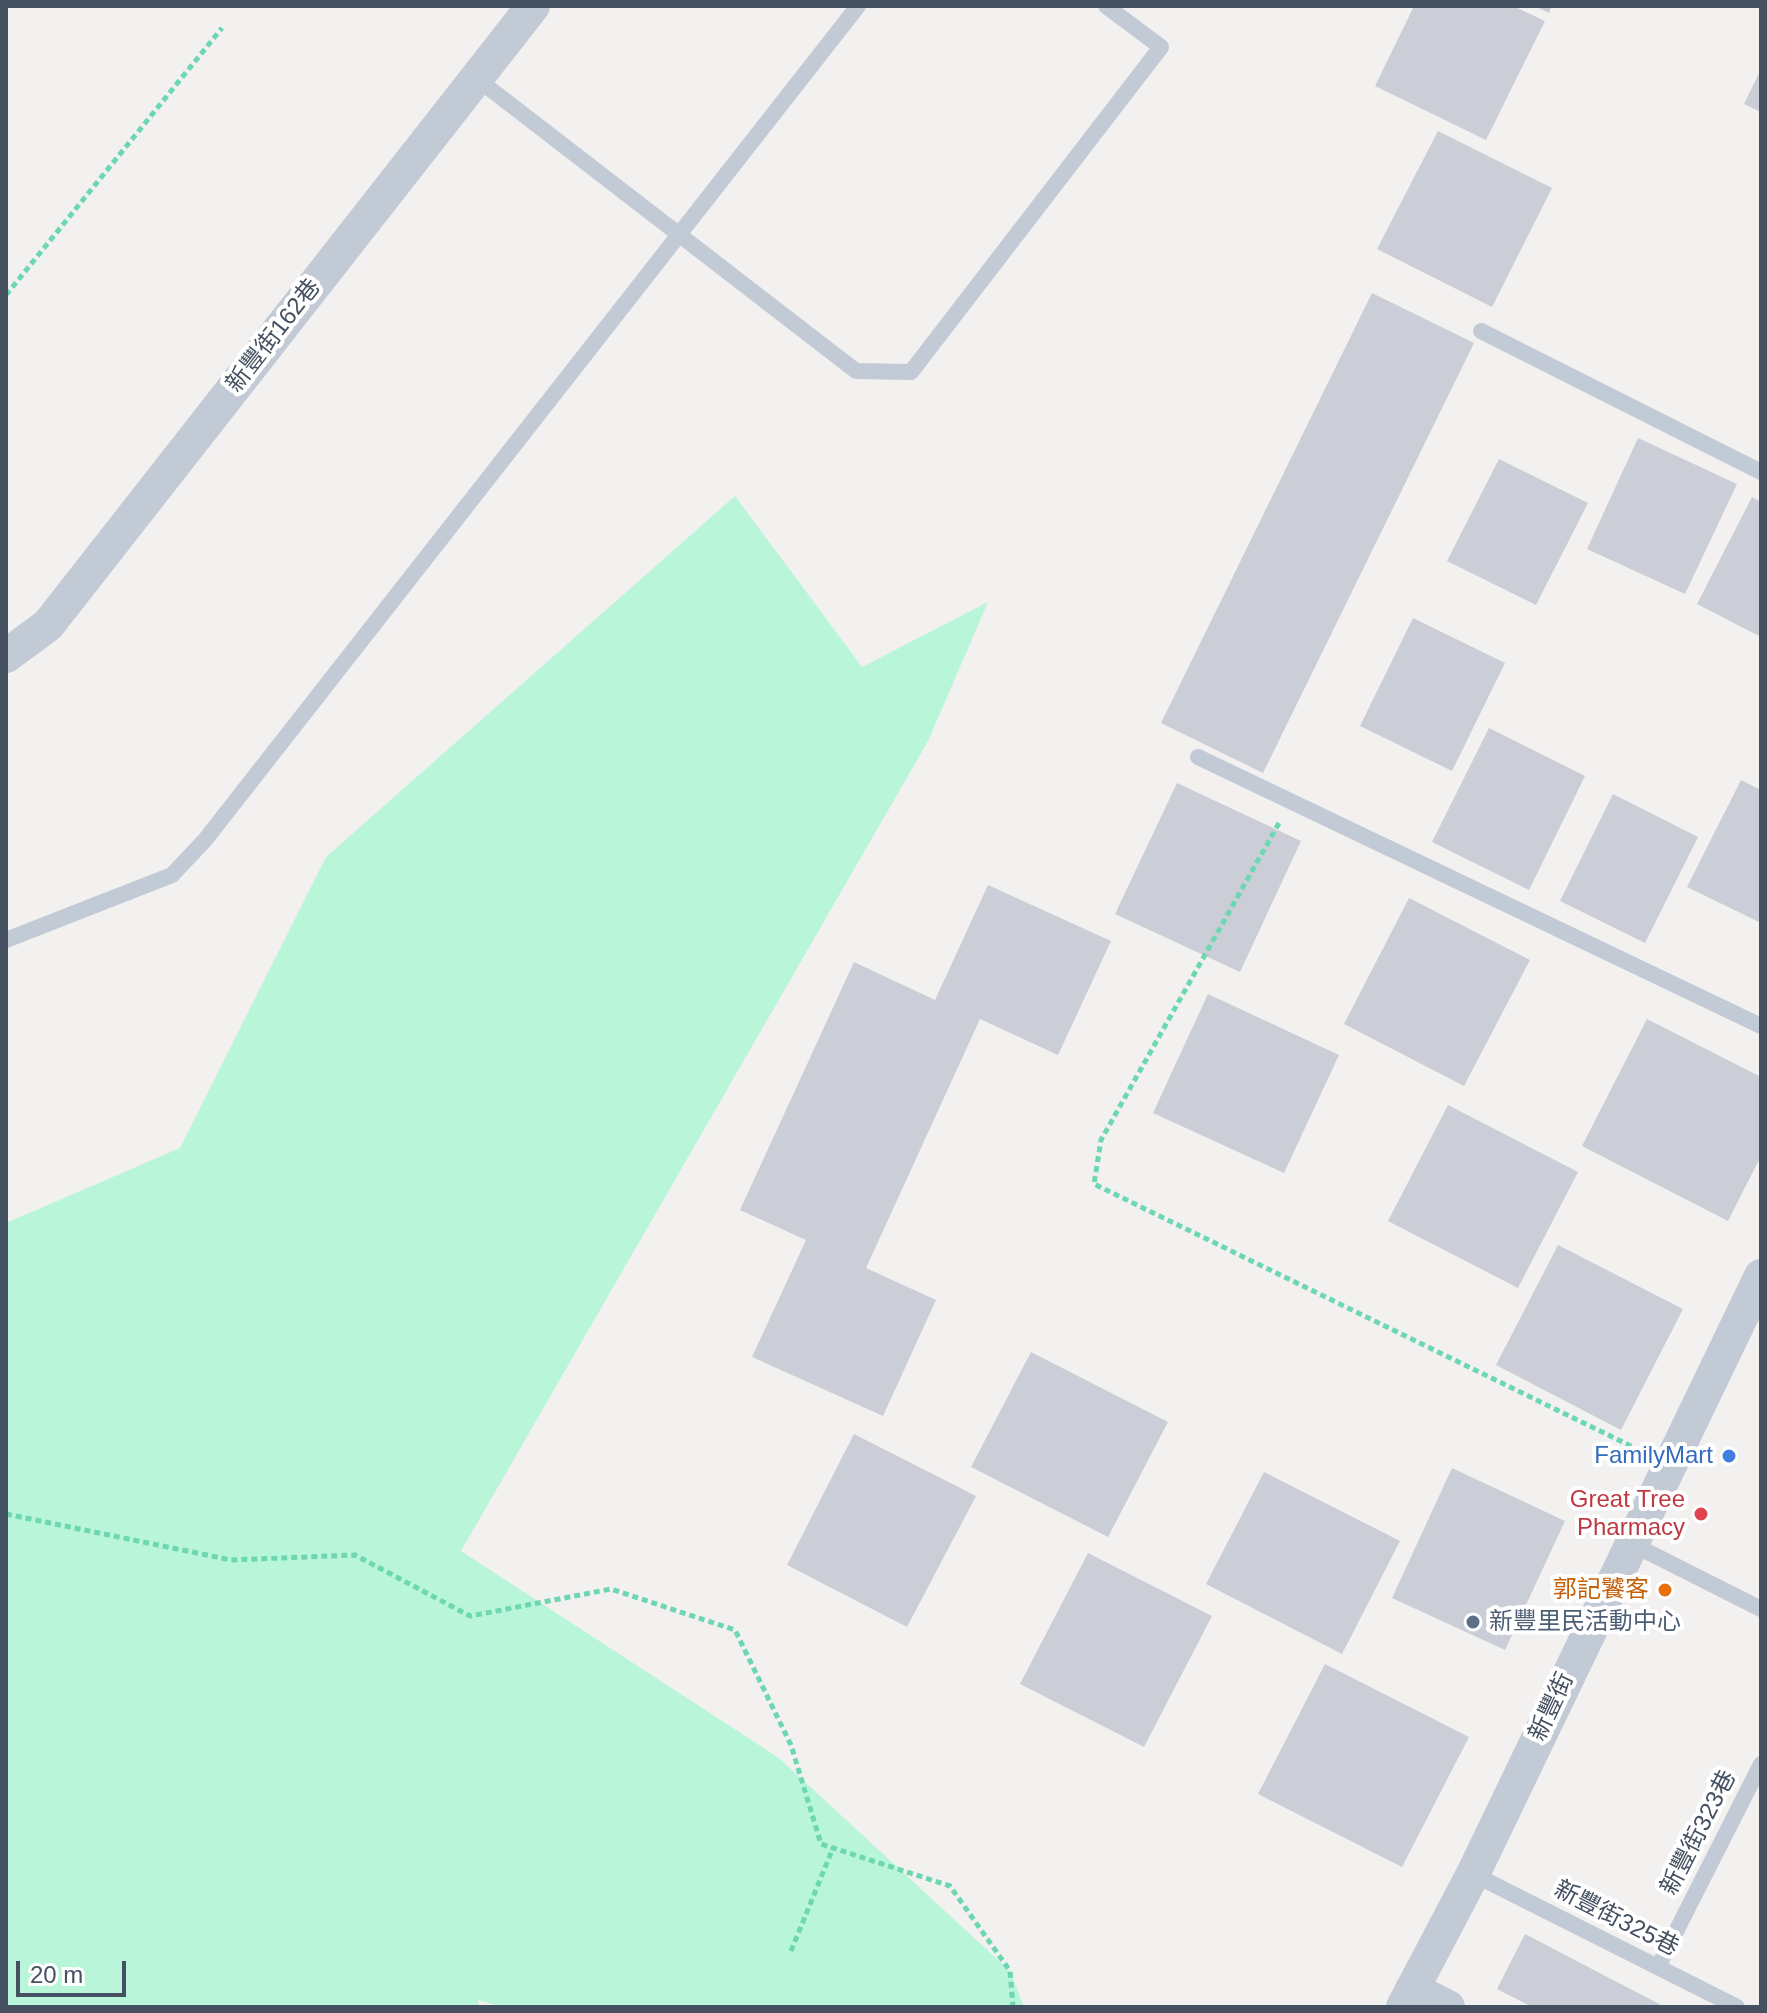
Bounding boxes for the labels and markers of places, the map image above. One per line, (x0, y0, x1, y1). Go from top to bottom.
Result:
place label: FamilyMart (1594, 1442, 1713, 1470)
marker: FamilyMart (1720, 1447, 1738, 1465)
place label: Great Tree Pharmacy (1570, 1486, 1685, 1542)
marker: Great Tree Pharmacy (1692, 1505, 1710, 1523)
place label: 郭記饕客 (1553, 1576, 1649, 1604)
marker: 郭記饕客 (1656, 1581, 1674, 1599)
place label: 新豐里民活動中心 (1489, 1608, 1681, 1636)
marker: 新豐里民活動中心 (1464, 1613, 1482, 1631)

